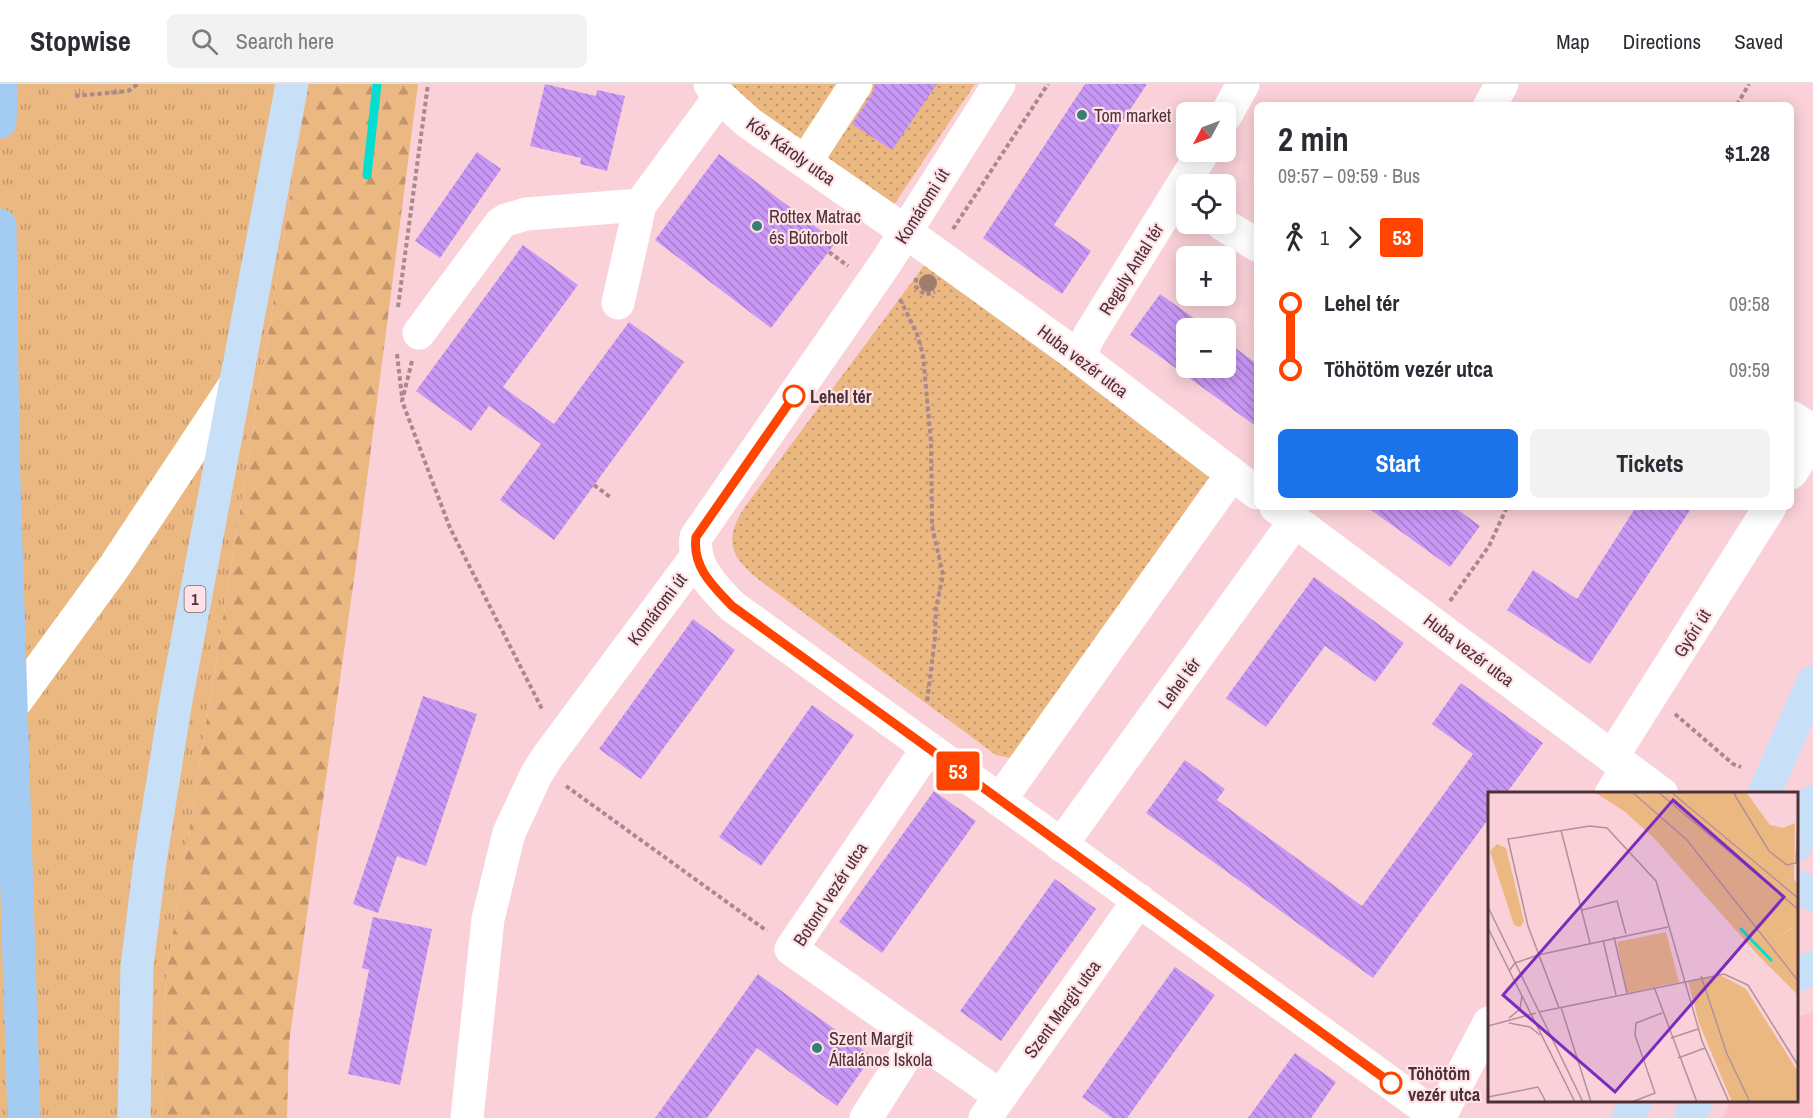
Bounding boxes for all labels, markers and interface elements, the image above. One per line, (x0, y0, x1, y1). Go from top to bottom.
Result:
search box (167, 14, 587, 68)
text: Stopwise (30, 22, 131, 60)
icon: search (188, 25, 221, 58)
text: Search here (236, 26, 334, 56)
text: Map (1556, 27, 1590, 56)
text: Directions (1623, 27, 1701, 56)
text: Saved (1734, 27, 1783, 56)
north arrow (1176, 102, 1236, 162)
map controls (1176, 102, 1236, 378)
place label: Tom market (1094, 103, 1171, 128)
marker: Tom market (1075, 108, 1089, 122)
street label: Kós Károly utca (741, 111, 841, 191)
text: 2 min (1278, 117, 1349, 161)
text: $1.28 (1725, 138, 1770, 168)
text: 09:57 – 09:59 · Bus (1278, 162, 1420, 189)
street label: Komáromi út (889, 164, 955, 248)
button: locate (1176, 174, 1236, 234)
place label: Rottex Matrac és Bútorbolt (769, 204, 861, 250)
street label: Reguly Antal tér (1093, 218, 1169, 320)
marker: Rottex Matrac és Bútorbolt (750, 219, 764, 233)
icon: walk (1278, 221, 1311, 254)
icon: forward (1338, 221, 1371, 254)
text: 53 (1392, 223, 1411, 252)
text: 1 (1320, 224, 1329, 251)
button: + (1176, 246, 1236, 306)
text: Lehel tér (1324, 288, 1399, 318)
text: 09:58 (1729, 290, 1770, 317)
button: − (1176, 318, 1236, 378)
street label: Huba vezér utca (1033, 319, 1133, 403)
text: Töhötöm vezér utca (1324, 354, 1493, 384)
text: 09:59 (1729, 356, 1770, 383)
place label: Lehel tér (810, 384, 872, 409)
marker: Lehel tér (783, 385, 805, 407)
button: Start (1278, 429, 1518, 498)
button: Tickets (1530, 429, 1770, 498)
street label: Komáromi út (622, 568, 692, 650)
road number: 1 (184, 586, 206, 612)
street label: Győri út (1667, 604, 1717, 662)
street label: Huba vezér utca (1419, 608, 1519, 692)
street label: Lehel tér (1152, 652, 1206, 714)
line badge: 53 (931, 752, 985, 790)
text: 53 (948, 757, 968, 786)
inset map (1488, 792, 1798, 1103)
street label: Botond vezér utca (787, 837, 873, 951)
street label: Szent Margit utca (1018, 955, 1106, 1063)
place label: Szent Margit Általános Iskola (828, 1026, 932, 1072)
marker: Szent Margit Általános Iskola (810, 1041, 824, 1055)
place label: Töhötöm vezér utca (1408, 1061, 1481, 1107)
marker: Töhötöm vezér utca (1380, 1072, 1402, 1094)

